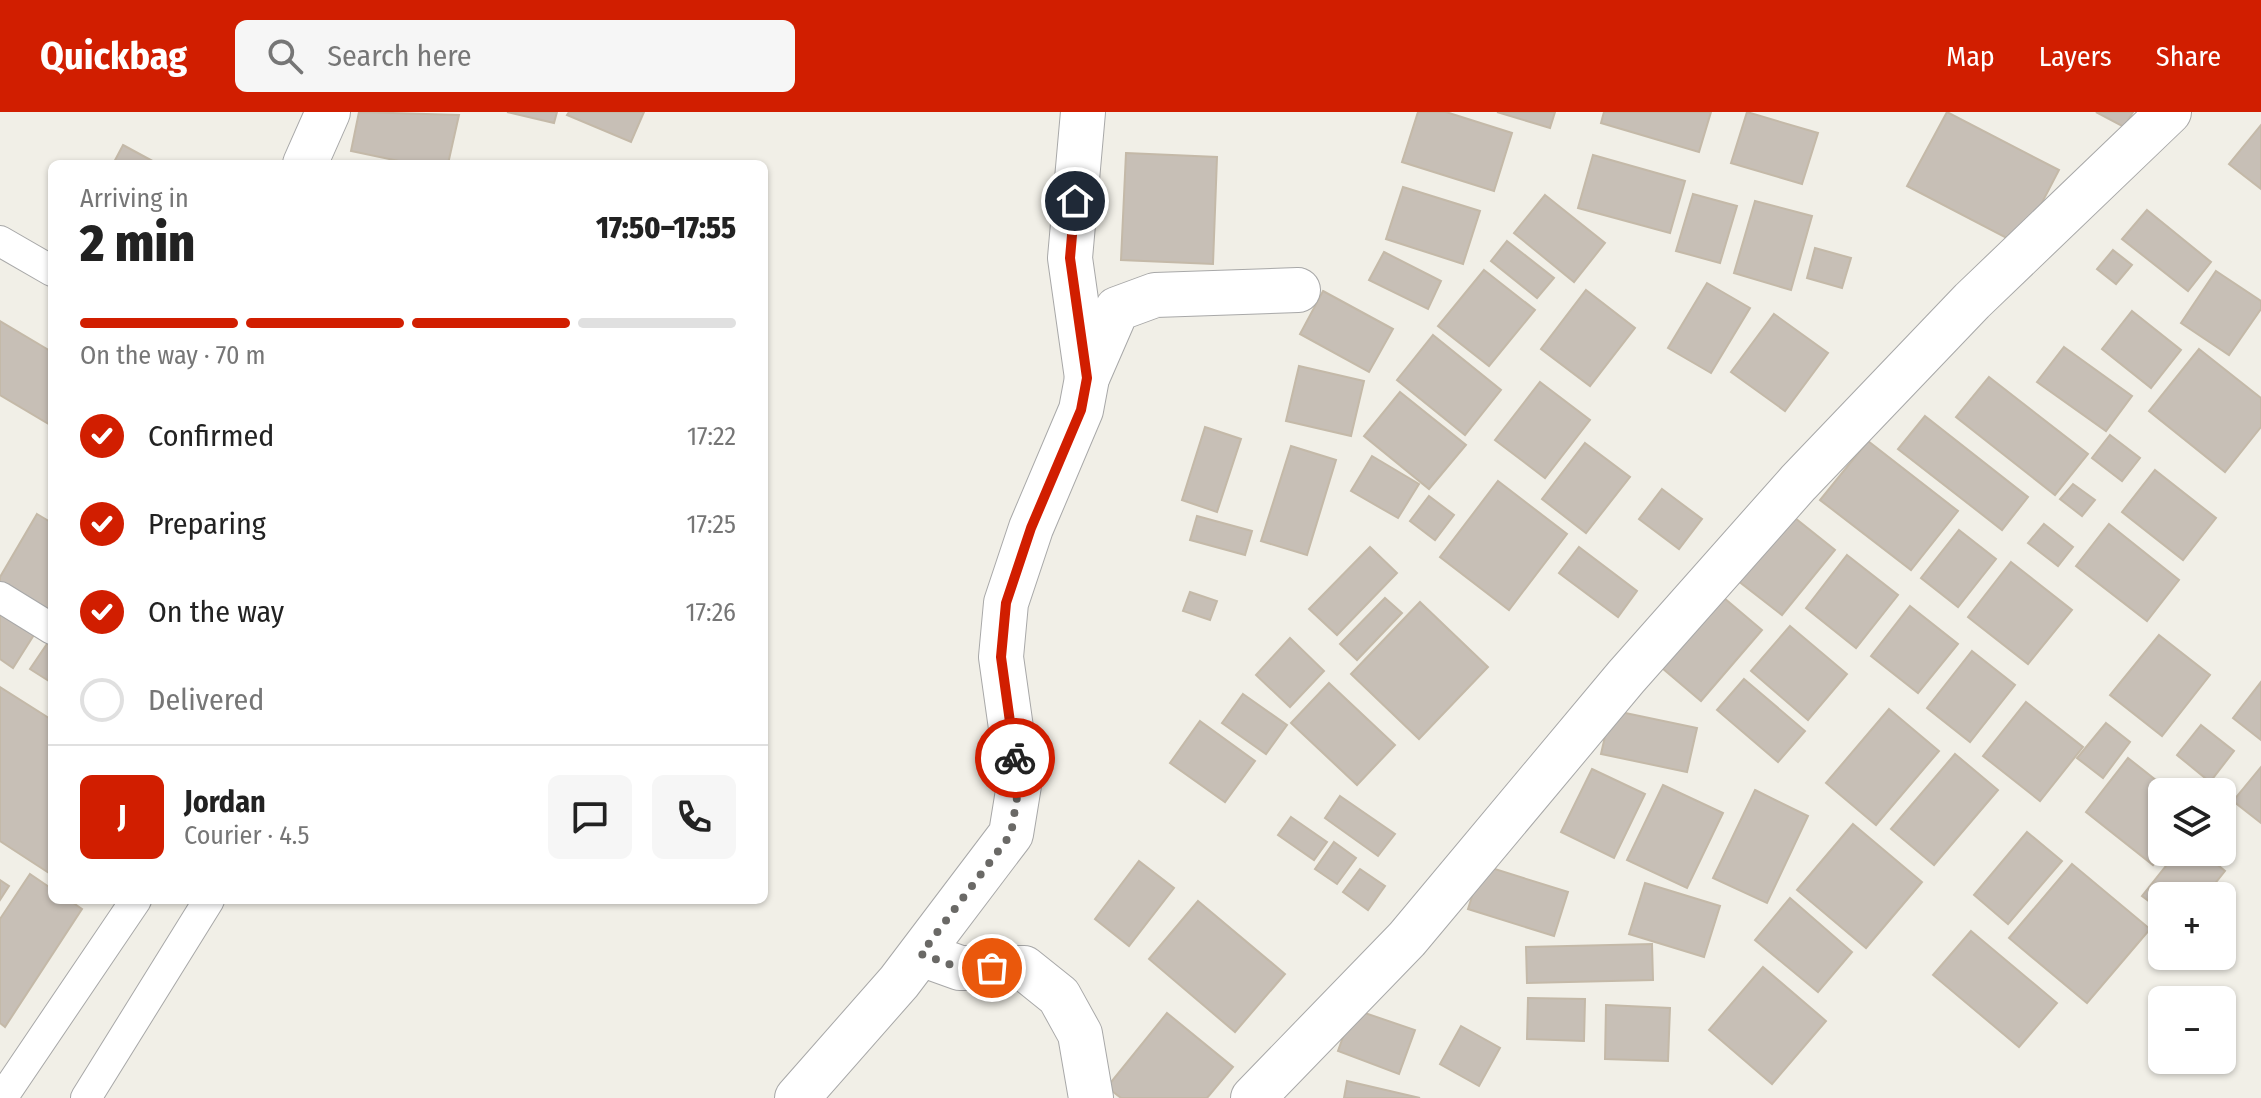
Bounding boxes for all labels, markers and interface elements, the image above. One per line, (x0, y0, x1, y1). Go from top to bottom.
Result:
search box (235, 20, 795, 92)
text: Quickbag (40, 33, 187, 79)
icon: search (263, 34, 307, 78)
text: Search here (327, 38, 472, 74)
text: Map (1946, 40, 1995, 73)
text: Layers (2039, 40, 2112, 73)
text: Share (2156, 40, 2221, 73)
pin (1041, 167, 1109, 235)
icon: home (1053, 179, 1097, 223)
text: Arriving in (80, 183, 189, 214)
text: 17:50–17:55 (596, 210, 736, 246)
text: 2 min (80, 212, 195, 275)
text: On the way · 70 m (80, 340, 266, 371)
icon: check (80, 414, 124, 458)
text: Confirmed (148, 418, 274, 454)
text: 17:22 (687, 421, 736, 452)
icon: check (80, 502, 124, 546)
text: Preparing (148, 506, 266, 542)
text: 17:25 (686, 509, 736, 540)
icon: check (80, 590, 124, 634)
text: On the way (148, 594, 284, 630)
text: 17:26 (685, 597, 736, 628)
text: Delivered (148, 682, 264, 718)
courier (975, 718, 1055, 798)
icon: bike (993, 736, 1037, 780)
button: chat (548, 775, 632, 859)
button: phone (652, 775, 736, 859)
map controls (2148, 778, 2236, 1074)
button: layers (2148, 778, 2236, 866)
text: Jordan (184, 784, 266, 820)
text: J (118, 799, 126, 835)
text: Courier · 4.5 (184, 820, 310, 851)
button: + (2148, 882, 2236, 970)
pin (958, 934, 1026, 1002)
icon: bag (970, 946, 1014, 990)
button: − (2148, 986, 2236, 1074)

